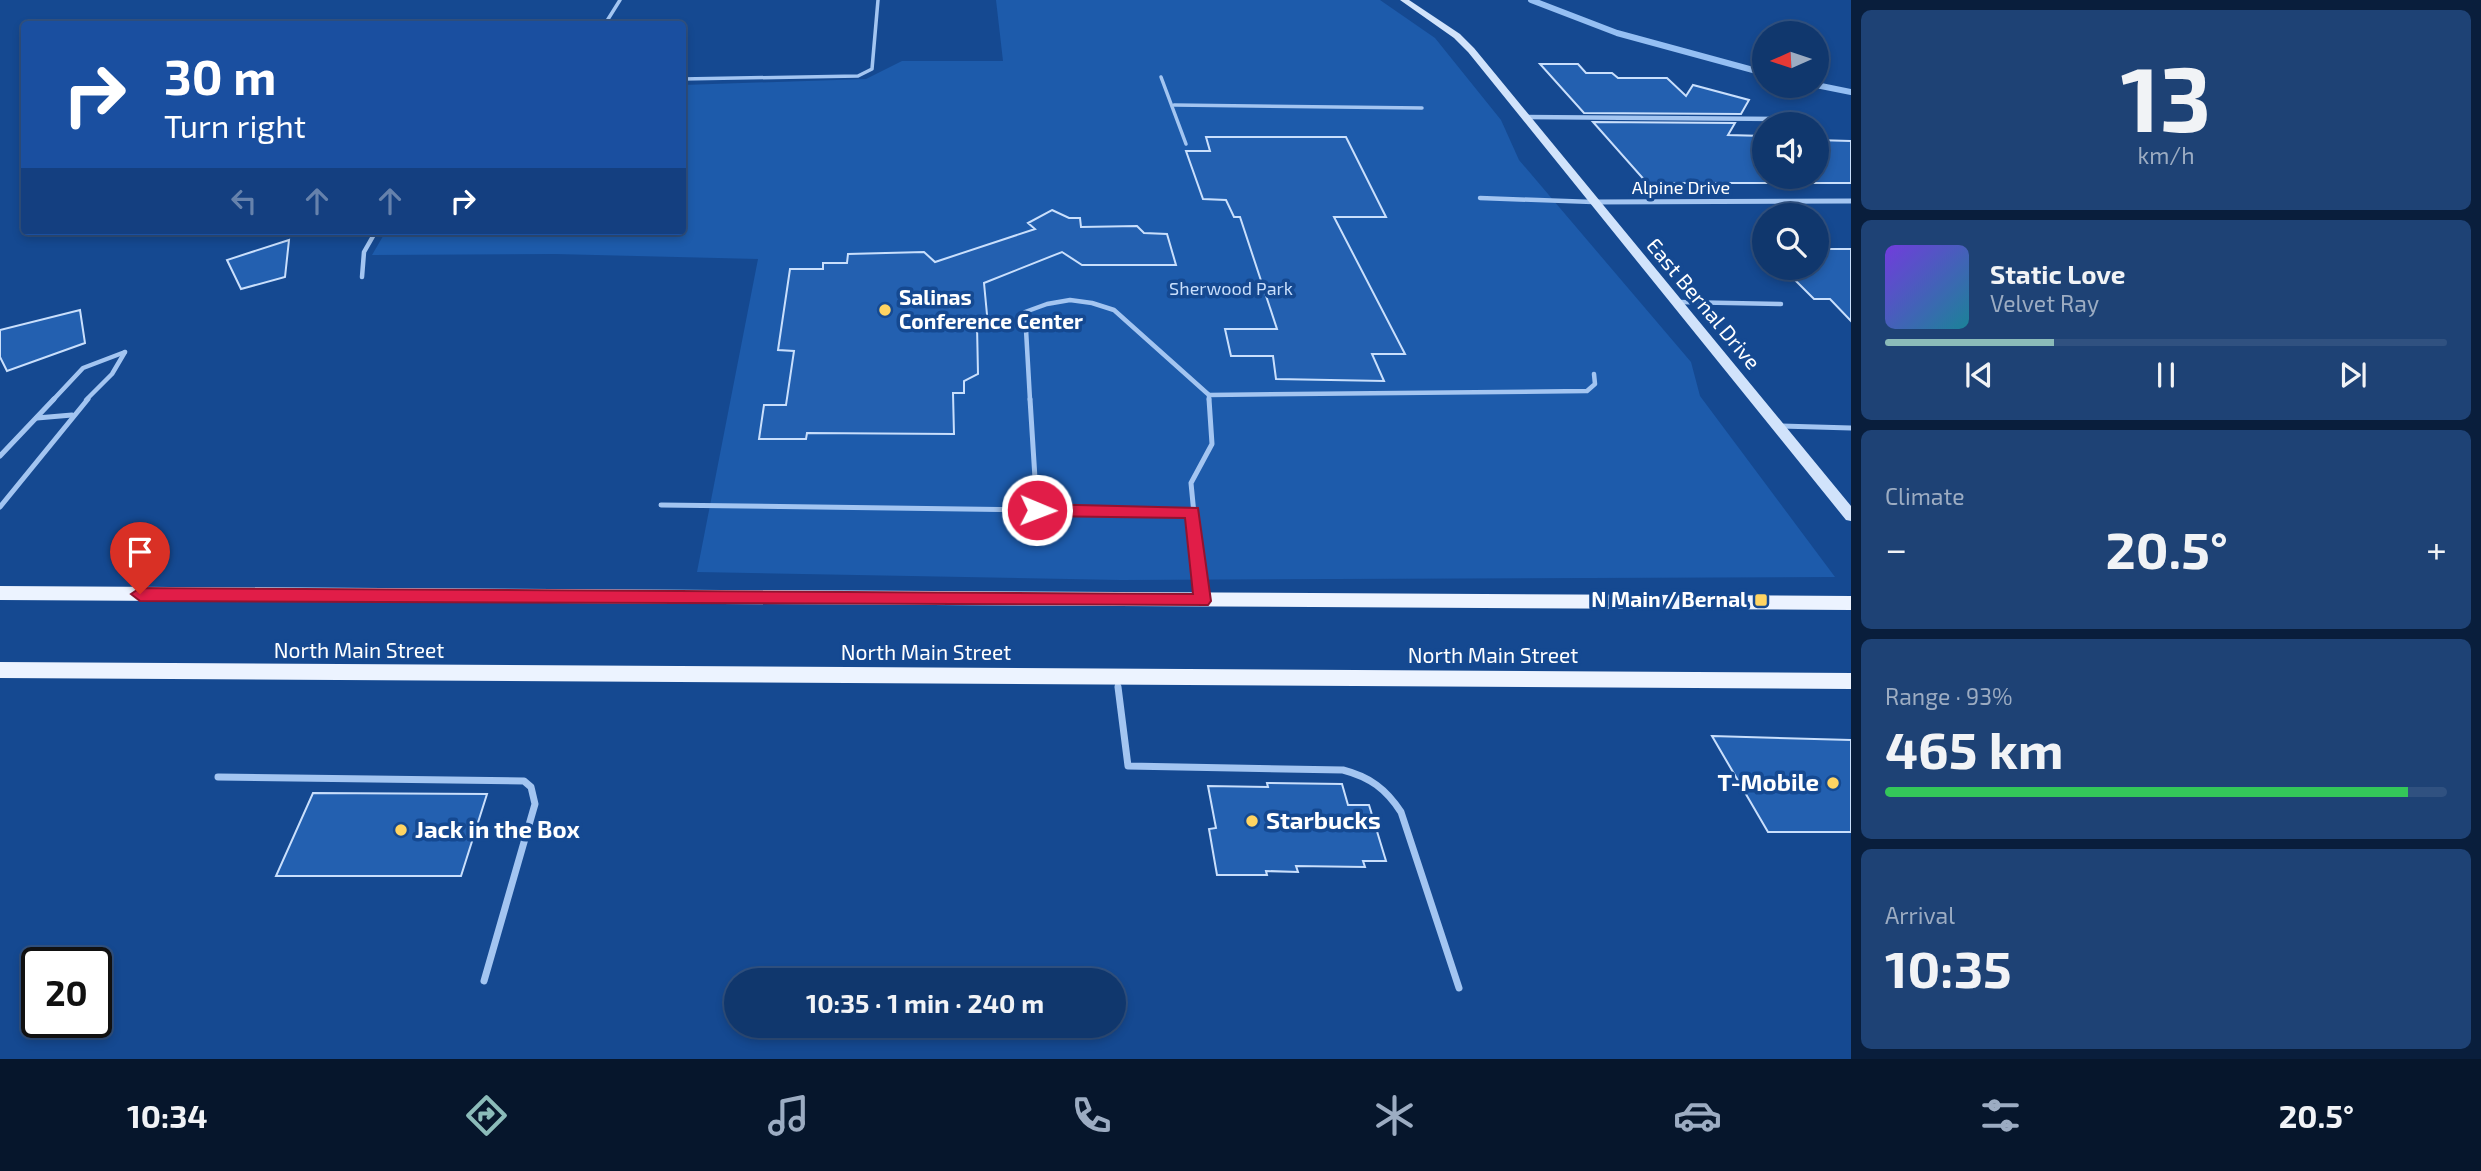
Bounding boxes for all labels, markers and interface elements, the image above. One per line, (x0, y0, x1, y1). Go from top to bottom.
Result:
north arrow (1752, 21, 1829, 98)
map controls (1752, 21, 1829, 280)
text: 13 (2121, 41, 2211, 150)
text: 30 m (164, 46, 276, 105)
icon: right (49, 49, 140, 140)
text: Turn right (164, 106, 306, 144)
button: sound (1752, 112, 1829, 189)
text: km/h (2137, 141, 2195, 169)
street label: Alpine Drive (1632, 176, 1730, 198)
icon: left (225, 182, 263, 220)
icon: ahead (298, 182, 336, 220)
icon: ahead (371, 182, 409, 220)
icon: right (444, 182, 482, 220)
button: search (1752, 203, 1829, 280)
street label: East Bernal Drive (1642, 232, 1766, 374)
text: Static Love (1990, 258, 2126, 289)
park label: Sherwood Park (1169, 277, 1293, 299)
place label: Salinas Conference Center (899, 284, 1083, 333)
text: Velvet Ray (1990, 289, 2099, 317)
marker: Salinas Conference Center (877, 302, 893, 318)
icon: previous (1960, 356, 1998, 394)
icon: pause (2147, 356, 2185, 394)
icon: next (2334, 356, 2372, 394)
position arrow (1000, 473, 1074, 547)
text: Climate (1885, 482, 1965, 510)
text: 20.5° (2105, 517, 2228, 579)
pin (110, 522, 170, 594)
text: − (1885, 525, 1907, 571)
text: + (2426, 525, 2447, 571)
icon: arrive (121, 533, 159, 571)
place label: N Main / Bernal (1591, 586, 1747, 611)
marker: N Main / Bernal (1753, 592, 1769, 608)
street label: North Main Street (274, 637, 444, 662)
street label: North Main Street (841, 639, 1011, 664)
street label: North Main Street (1408, 642, 1578, 667)
text: Range · 93% (1885, 682, 2013, 710)
text: 465 km (1885, 717, 2064, 779)
place label: T-Mobile (1717, 767, 1819, 796)
marker: T-Mobile (1825, 775, 1841, 791)
place label: Starbucks (1266, 805, 1381, 834)
marker: Starbucks (1244, 813, 1260, 829)
place label: Jack in the Box (415, 814, 580, 843)
marker: Jack in the Box (393, 822, 409, 838)
text: Arrival (1885, 901, 1955, 929)
text: 10:35 (1885, 936, 2012, 998)
speed limit sign: 20 (21, 947, 112, 1038)
text: 10:35 · 1 min · 240 m (806, 987, 1044, 1018)
icon: directions (462, 1091, 511, 1140)
icon: music (764, 1091, 813, 1140)
icon: phone (1067, 1091, 1116, 1140)
icon: climate (1370, 1091, 1419, 1140)
icon: car (1673, 1091, 1722, 1140)
icon: filters (1976, 1091, 2025, 1140)
text: 10:34 (127, 1096, 208, 1134)
text: 20.5° (2279, 1096, 2354, 1134)

